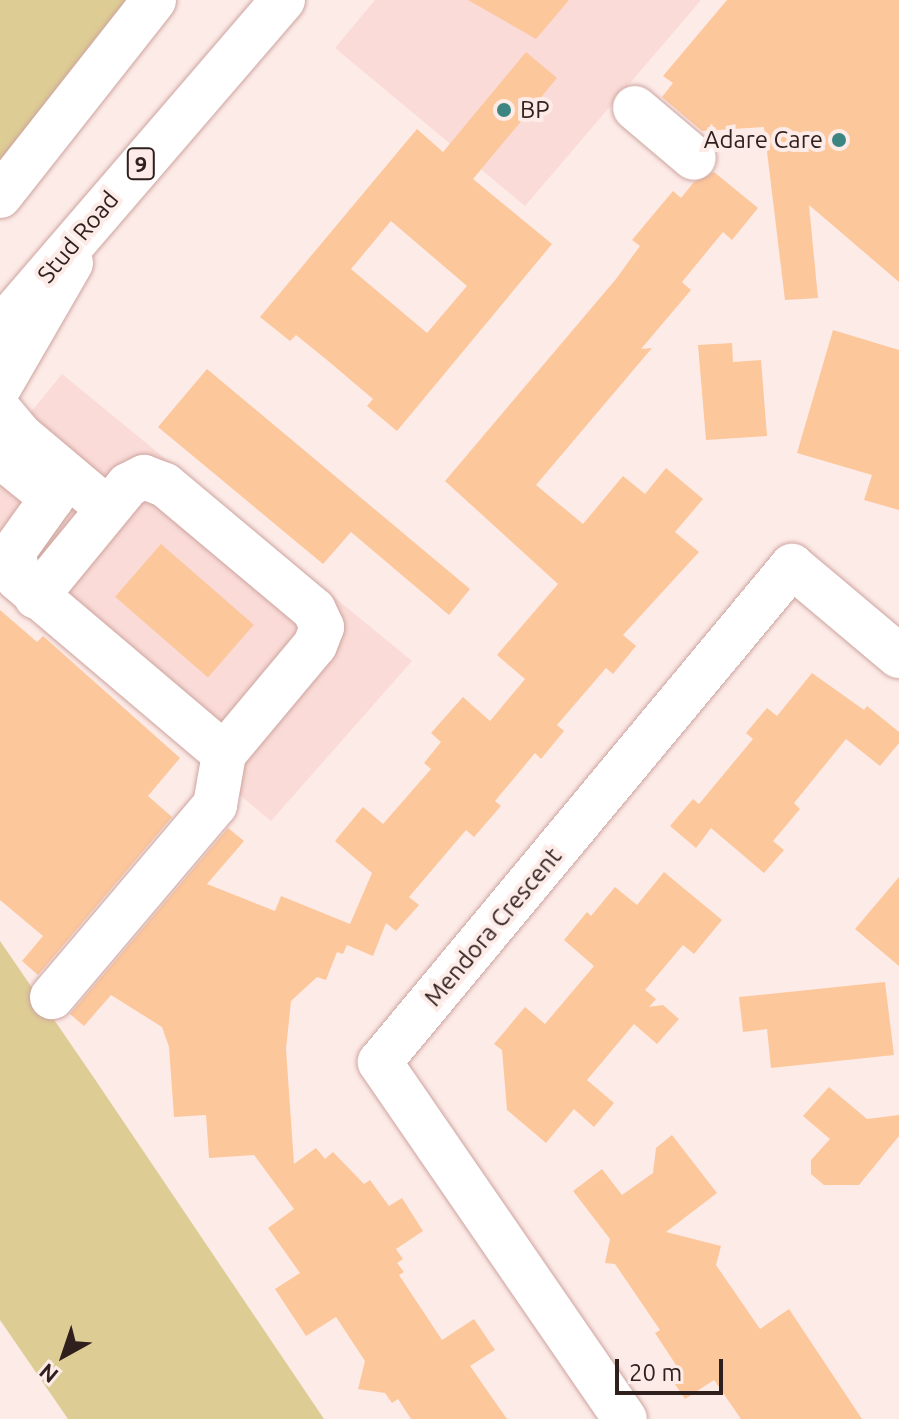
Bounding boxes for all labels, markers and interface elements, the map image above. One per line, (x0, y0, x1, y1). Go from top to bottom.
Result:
place label: BP (520, 96, 550, 124)
marker: BP (495, 101, 513, 119)
place label: Adare Care (704, 126, 823, 154)
marker: Adare Care (830, 131, 848, 149)
road number: 9 (125, 146, 157, 182)
street label: Stud Road (31, 185, 125, 289)
street label: Mendora Crescent (418, 842, 568, 1012)
north arrow (24, 1315, 104, 1395)
scale bar (619, 1343, 727, 1393)
text: N (34, 1359, 63, 1389)
text: 20 m (629, 1359, 682, 1386)

